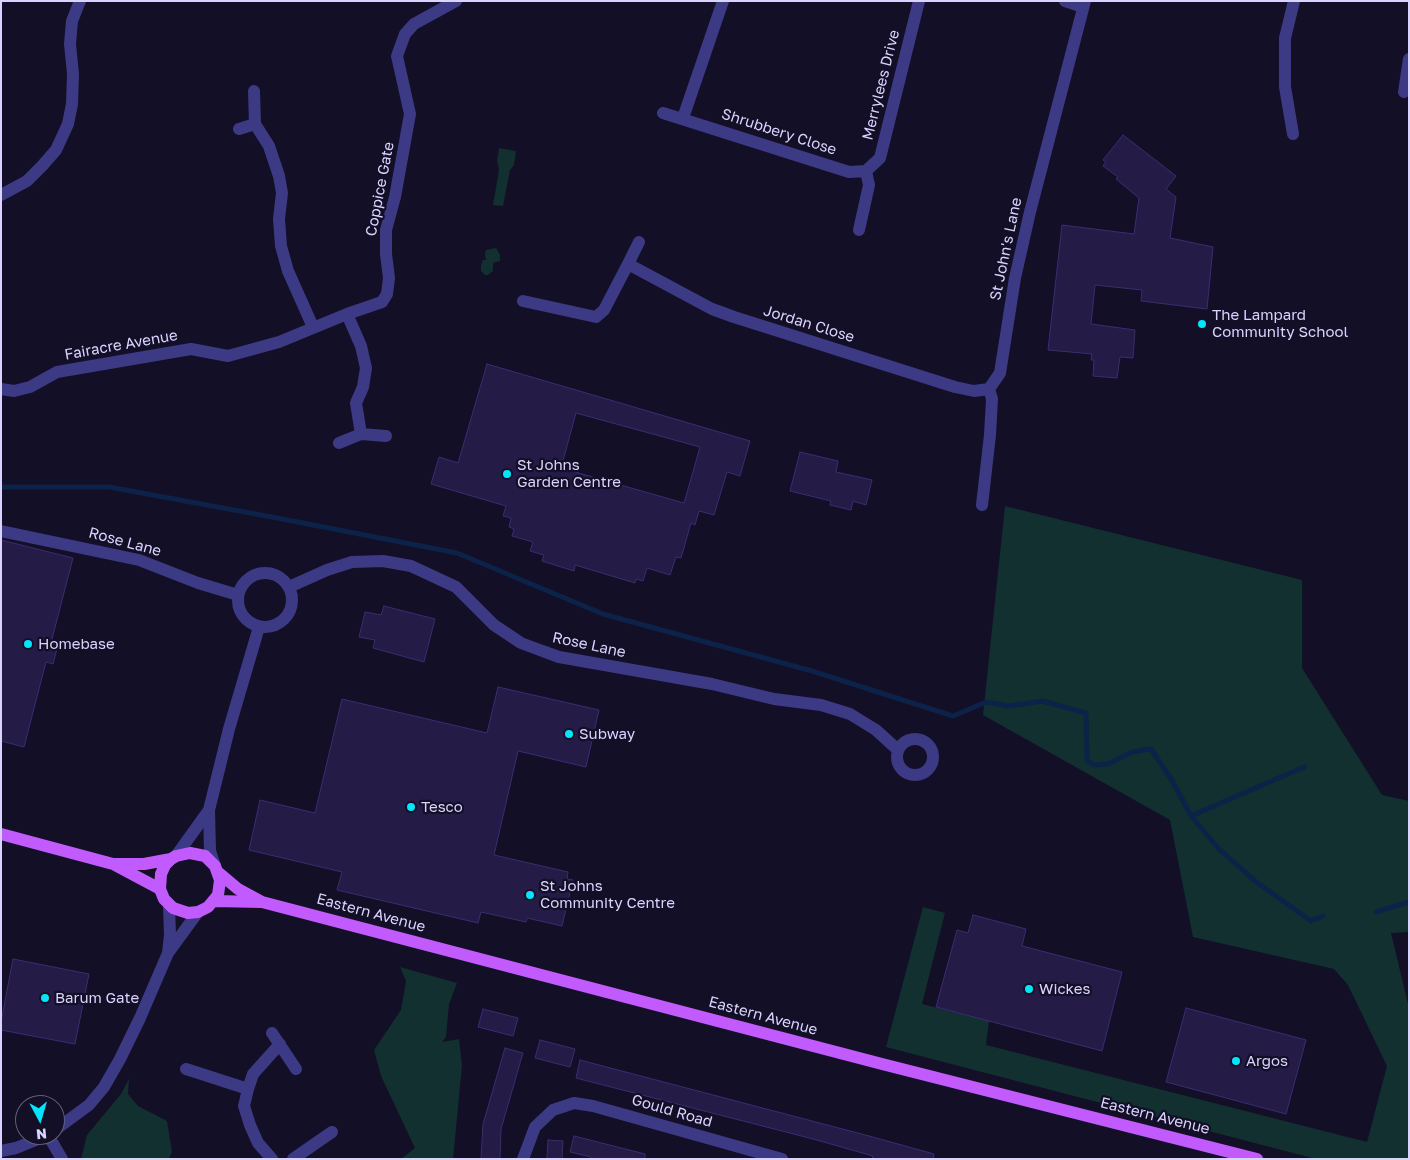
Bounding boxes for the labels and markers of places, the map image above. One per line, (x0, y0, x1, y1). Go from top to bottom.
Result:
place label: The Lampard Community School (1212, 306, 1348, 341)
marker: The Lampard Community School (1196, 318, 1208, 330)
place label: St Johns Garden Centre (517, 456, 621, 491)
marker: St Johns Garden Centre (501, 468, 513, 480)
place label: Homebase (38, 635, 115, 653)
marker: Homebase (22, 638, 34, 650)
place label: Subway (579, 725, 635, 743)
marker: Subway (563, 728, 575, 740)
place label: Tesco (421, 798, 463, 816)
marker: Tesco (405, 801, 417, 813)
place label: St Johns Community Centre (540, 877, 675, 912)
marker: St Johns Community Centre (524, 889, 536, 901)
place label: Wickes (1039, 980, 1090, 998)
marker: Wickes (1023, 983, 1035, 995)
place label: Barum Gate (55, 989, 139, 1007)
marker: Barum Gate (39, 992, 51, 1004)
place label: Argos (1246, 1052, 1288, 1070)
marker: Argos (1230, 1055, 1242, 1067)

